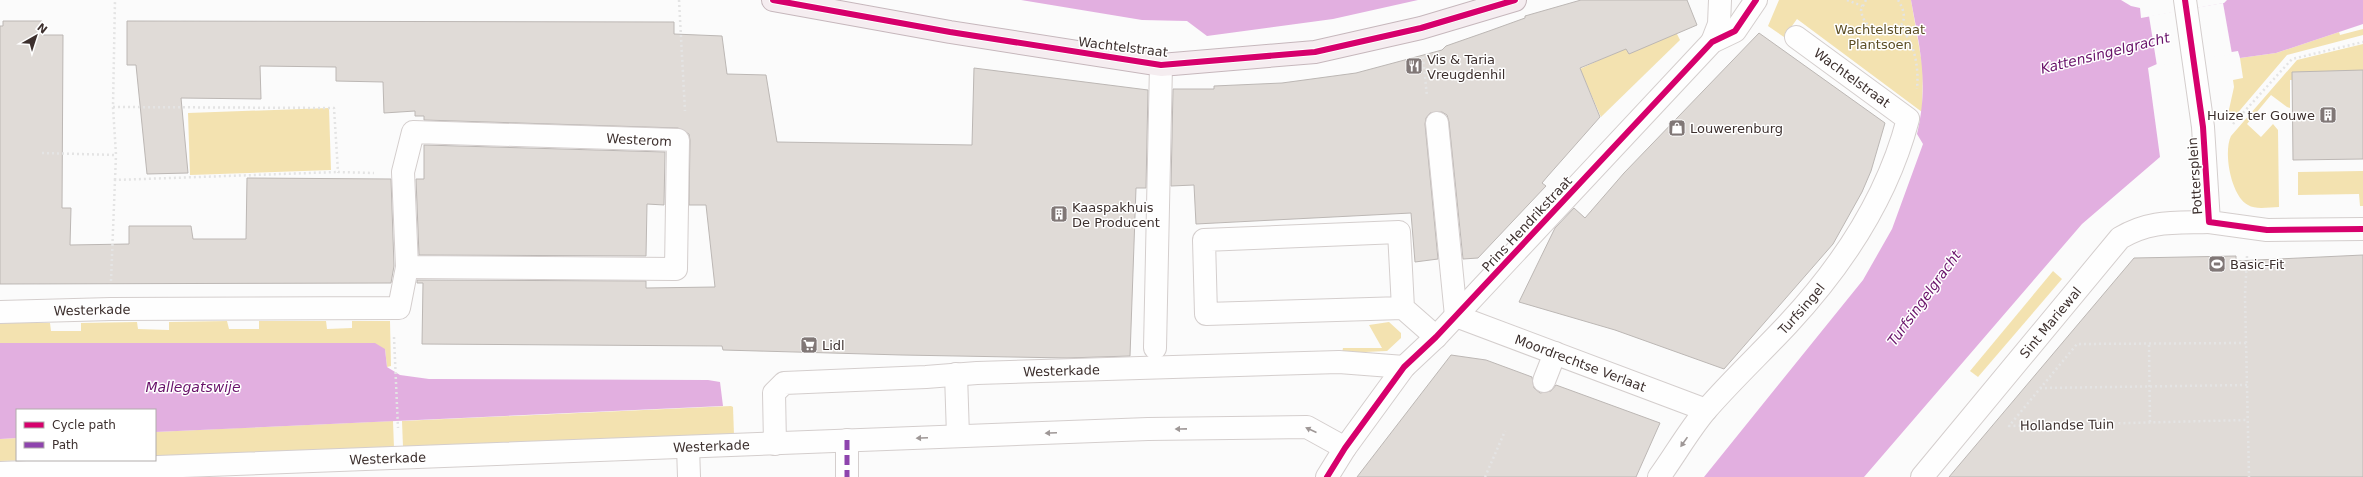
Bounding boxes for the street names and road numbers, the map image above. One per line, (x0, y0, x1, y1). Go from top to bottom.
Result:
street label: Wachtelstraat (1077, 34, 1169, 60)
street label: Wachtelstraat (1811, 45, 1893, 111)
street label: Westerom (606, 131, 672, 149)
street label: Pottersplein (2185, 137, 2205, 215)
street label: Prins Hendrikstraat (1479, 173, 1575, 275)
street label: Turfsingel (1774, 280, 1828, 338)
street label: Sint Mariewal (2016, 284, 2084, 361)
street label: Westerkade (53, 301, 130, 318)
street label: Moordrechtse Verlaat (1513, 331, 1648, 394)
street label: Westerkade (1023, 362, 1100, 379)
street label: Hollandse Tuin (2020, 417, 2114, 433)
street label: Westerkade (673, 437, 750, 455)
street label: Westerkade (349, 449, 426, 467)

